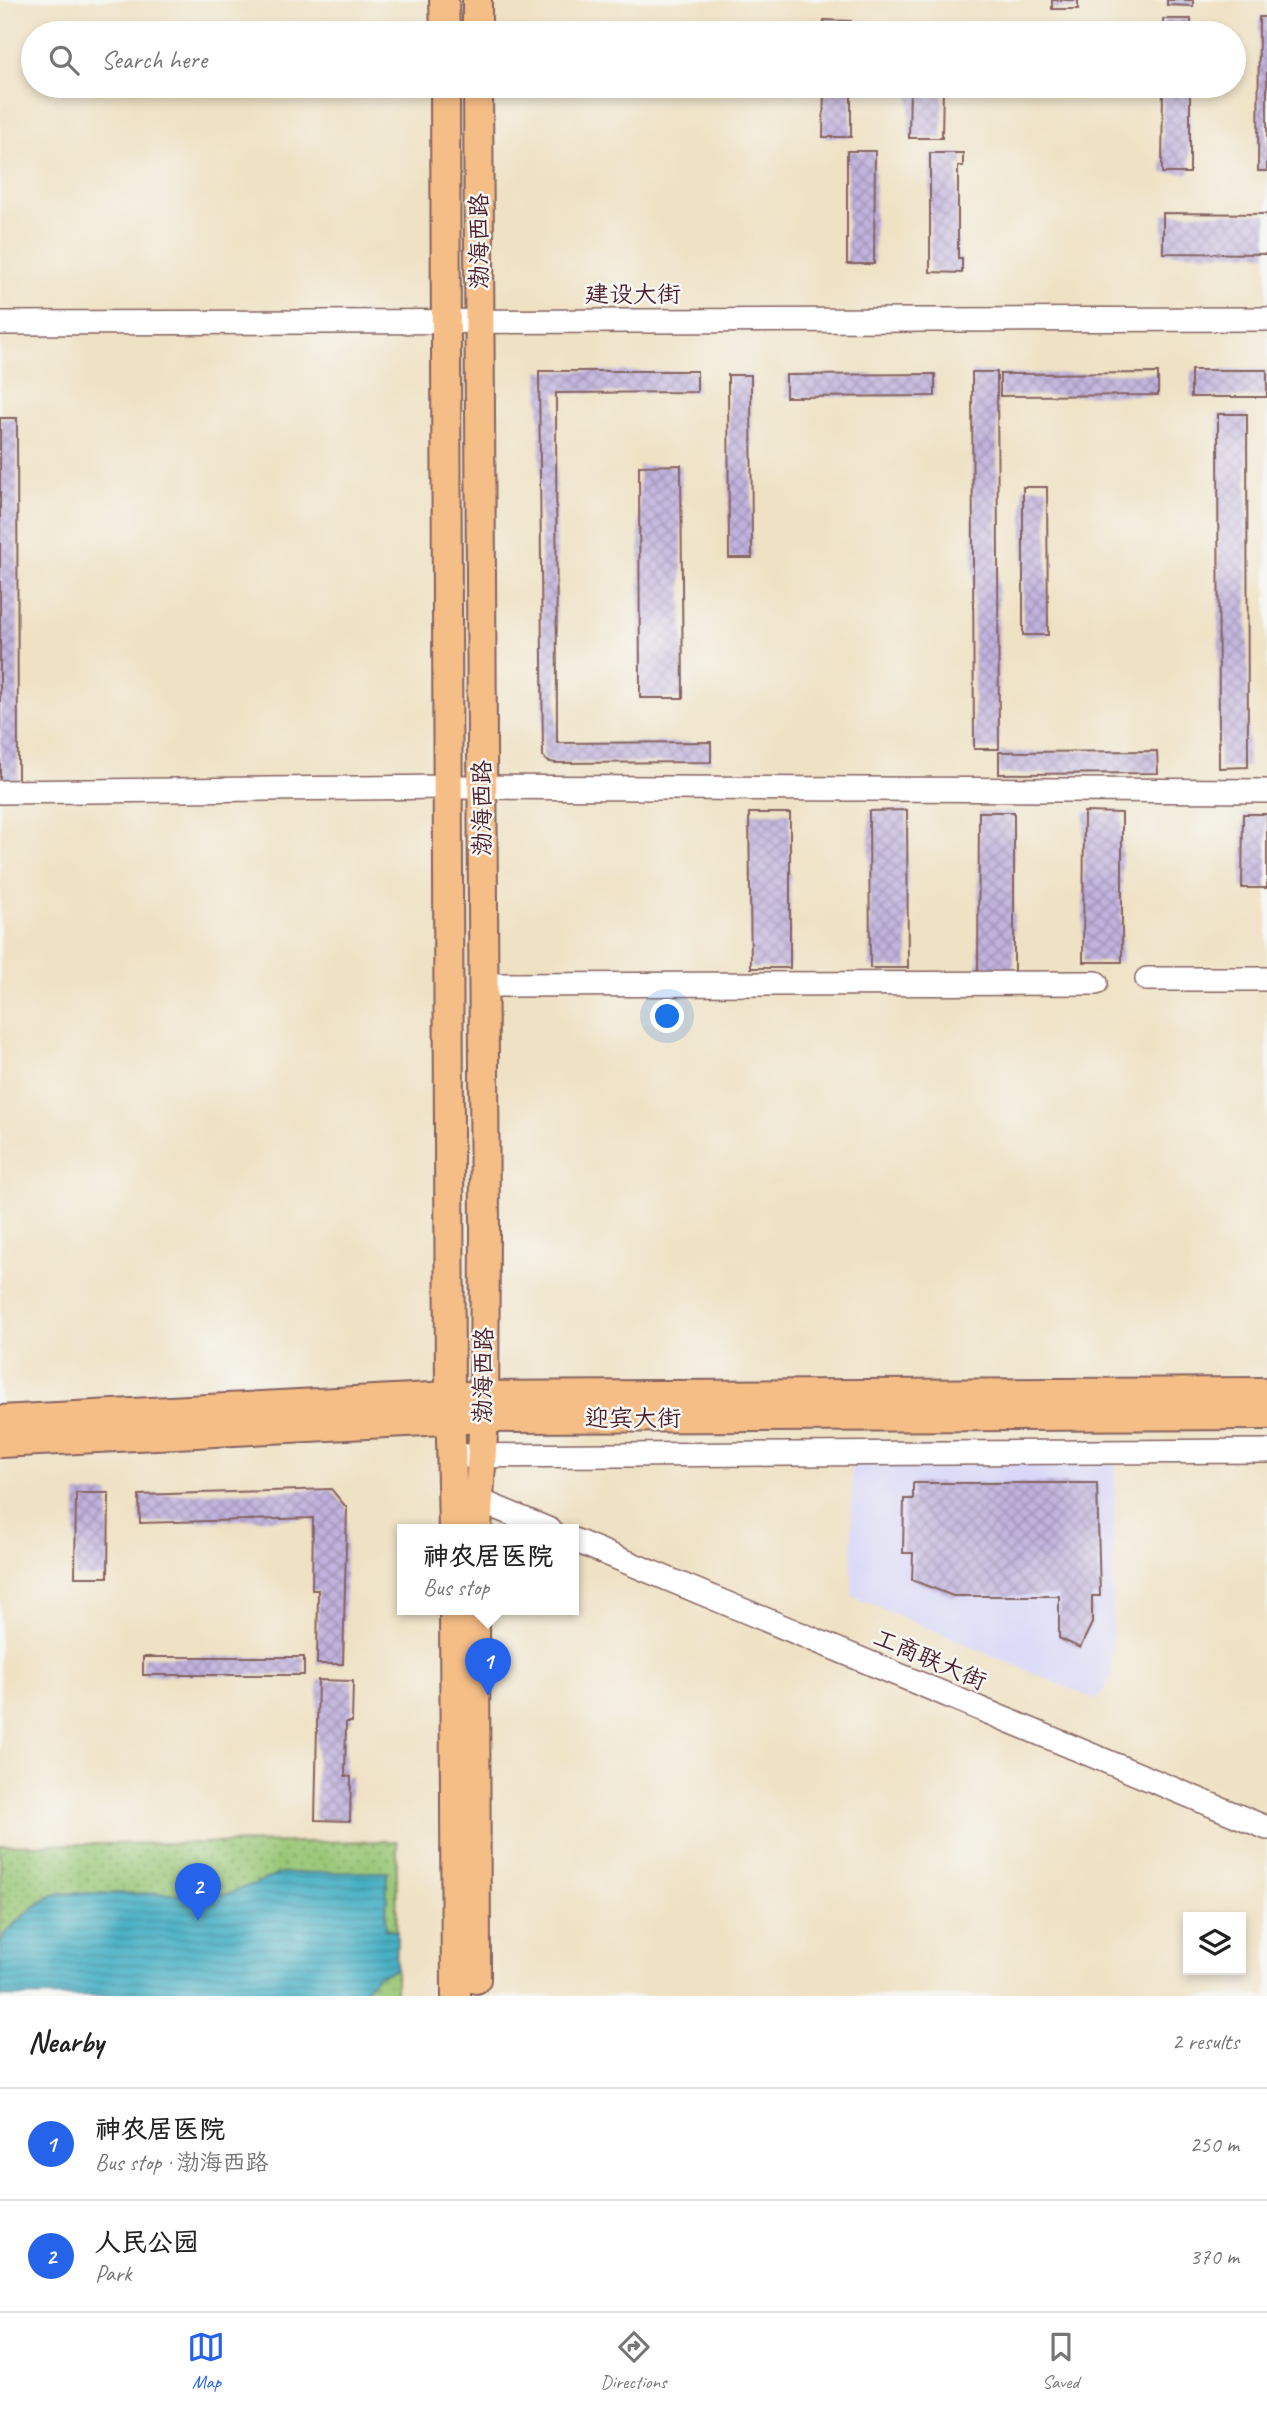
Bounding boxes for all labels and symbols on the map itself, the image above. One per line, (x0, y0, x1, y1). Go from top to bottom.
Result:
street label: 渤海西路 (464, 193, 494, 289)
street label: 建设大街 (585, 279, 681, 309)
street label: 渤海西路 (467, 760, 497, 856)
your location (650, 999, 684, 1033)
street label: 渤海西路 (467, 1327, 499, 1423)
street label: 迎宾大街 (585, 1403, 681, 1433)
street label: 工商联大街 (869, 1622, 991, 1696)
pin: 1 (465, 1638, 511, 1696)
pin: 2 (175, 1863, 221, 1921)

